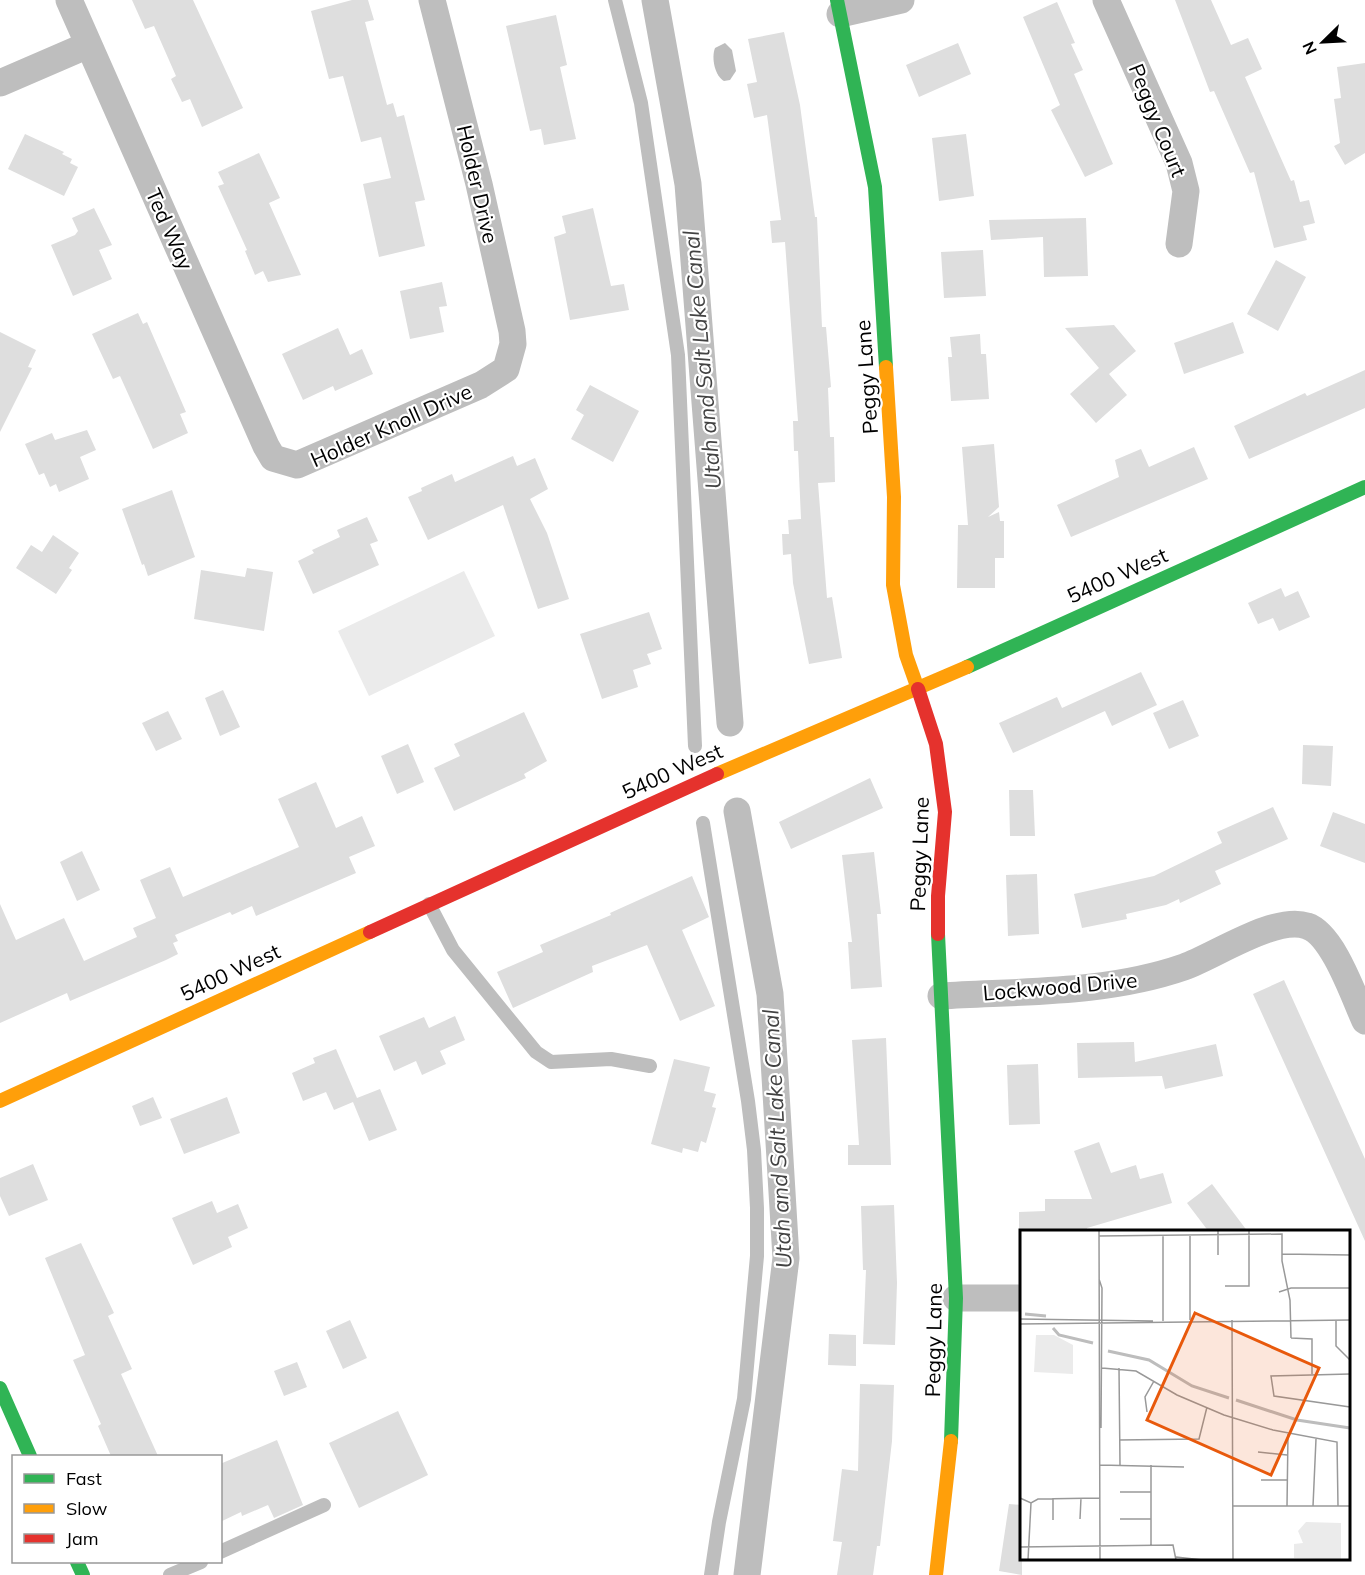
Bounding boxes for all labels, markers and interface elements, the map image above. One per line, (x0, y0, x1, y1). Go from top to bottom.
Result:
north arrow (1293, 12, 1353, 72)
text: N (1298, 39, 1321, 58)
street label: Peggy Court (1123, 60, 1193, 180)
street label: Holder Drive (452, 122, 504, 246)
street label: Ted Way (141, 184, 199, 274)
water label: Utah and Salt Lake Canal (677, 229, 727, 490)
street label: Peggy Lane (849, 319, 883, 435)
street label: Holder Knoll Drive (306, 378, 476, 472)
street label: 5400 West (1063, 541, 1171, 609)
street label: 5400 West (618, 737, 726, 805)
street label: Peggy Lane (904, 796, 934, 912)
street label: 5400 West (176, 938, 284, 1006)
street label: Lockwood Drive (982, 966, 1138, 1006)
water label: Utah and Salt Lake Canal (756, 1008, 798, 1269)
inset map (1020, 1230, 1350, 1560)
street label: Peggy Lane (919, 1283, 947, 1397)
legend (12, 1455, 222, 1563)
text: Fast (66, 1467, 102, 1490)
text: Slow (66, 1497, 108, 1520)
text: Jam (66, 1527, 99, 1550)

